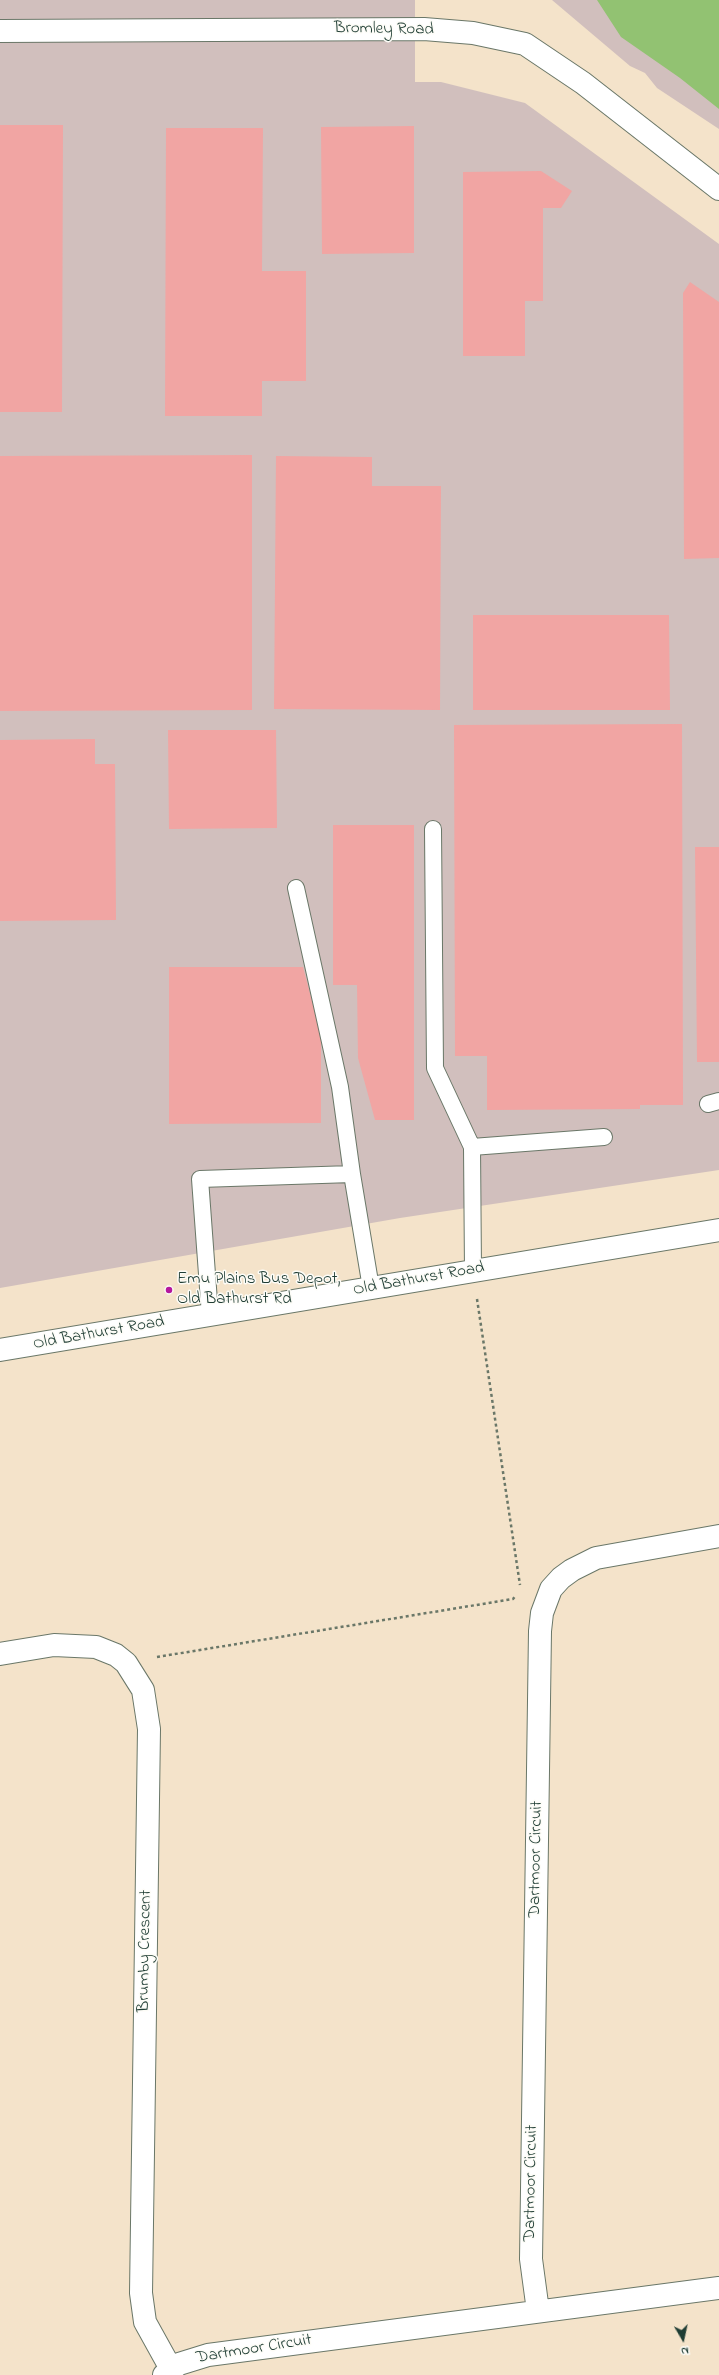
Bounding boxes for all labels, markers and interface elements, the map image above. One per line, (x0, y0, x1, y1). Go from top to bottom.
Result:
street label: Bromley Road (334, 19, 434, 41)
street label: Old Bathurst Road (352, 1258, 486, 1302)
place label: Emu Plains Bus Depot, Old Bathurst Rd (177, 1270, 340, 1310)
marker: Emu Plains Bus Depot, Old Bathurst Rd (164, 1285, 174, 1295)
street label: Old Bathurst Road (32, 1312, 166, 1356)
street label: Dartmoor Circuit (526, 1800, 548, 1918)
street label: Brumby Crescent (135, 1890, 157, 2012)
street label: Dartmoor Circuit (521, 2124, 543, 2242)
north arrow (663, 2319, 703, 2359)
street label: Dartmoor Circuit (195, 2331, 313, 2369)
text: N (680, 2342, 690, 2359)

